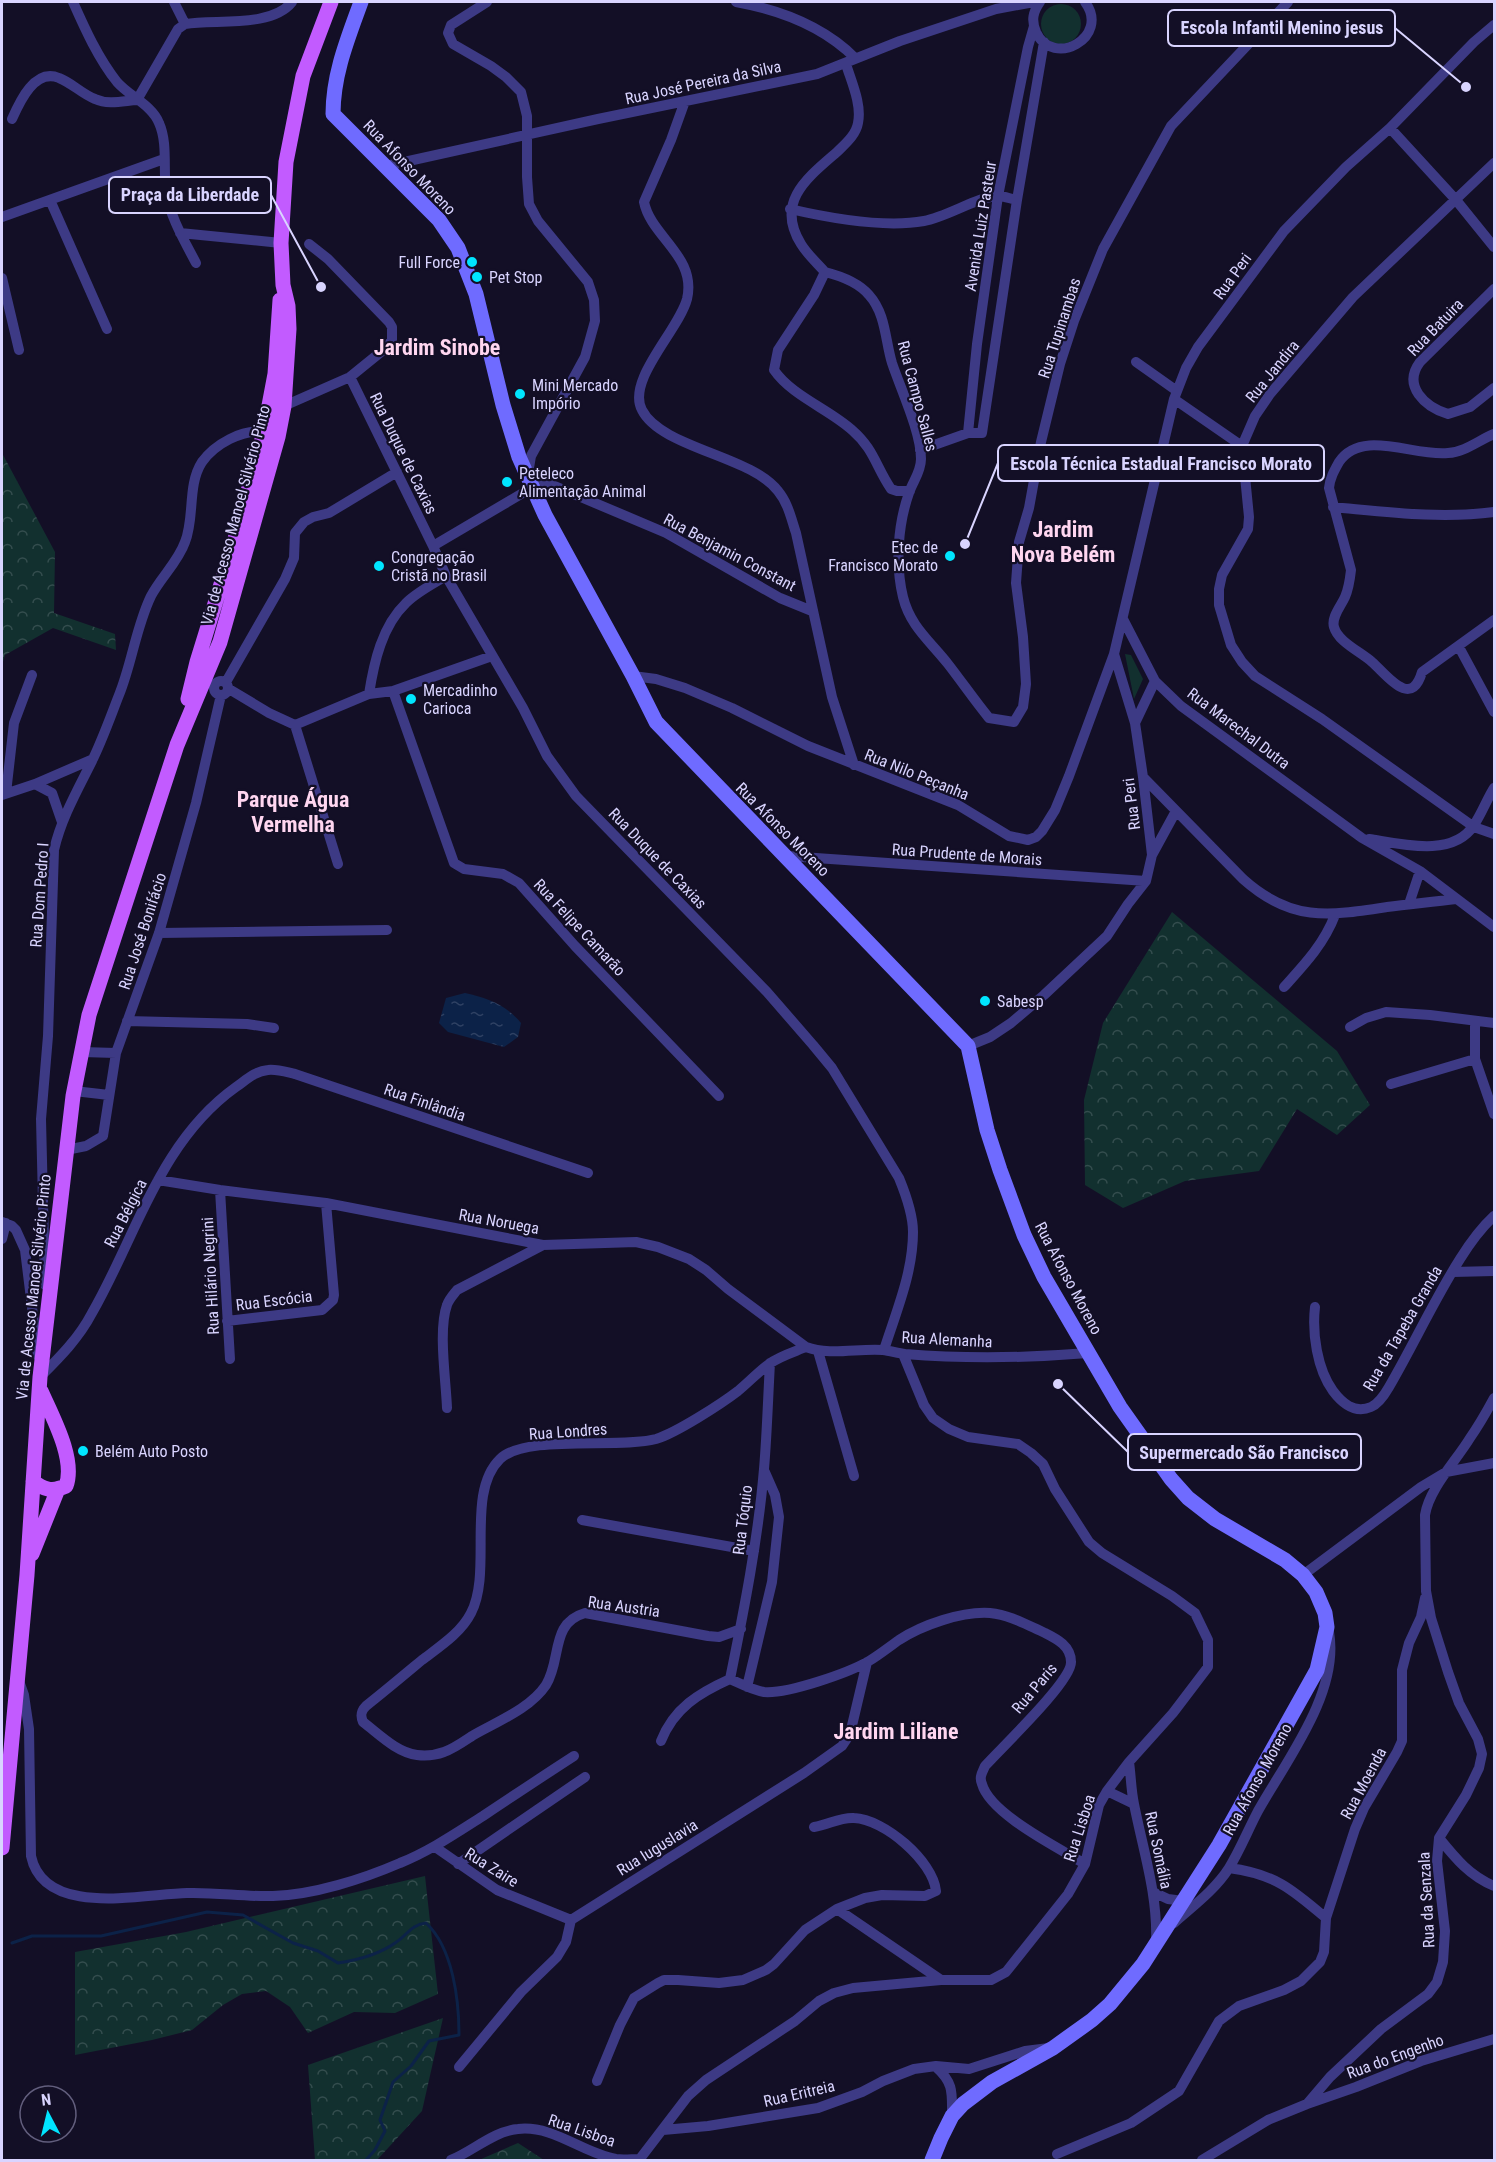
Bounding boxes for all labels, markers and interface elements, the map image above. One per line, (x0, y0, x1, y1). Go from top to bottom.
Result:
callout: Escola Infantil Menino jesus (1168, 10, 1395, 46)
text: Escola Infantil Menino jesus (1181, 17, 1383, 38)
street label: Rua José Pereira da Silva (623, 57, 783, 108)
street label: Rua Afonso Moreno (359, 116, 460, 219)
street label: Avenida Luiz Pasteur (961, 159, 1000, 293)
callout: Praça da Liberdade (109, 177, 271, 213)
text: Praça da Liberdade (121, 184, 260, 205)
street label: Rua Peri (1209, 250, 1255, 303)
place label: Full Force (399, 253, 460, 272)
marker: Full Force (465, 255, 479, 269)
place label: Pet Stop (489, 268, 543, 287)
marker: Pet Stop (470, 270, 484, 284)
street label: Rua Tupinambas (1034, 276, 1085, 381)
street label: Rua Batuira (1403, 295, 1467, 360)
district label: Jardim Sinobe (374, 335, 500, 360)
street label: Rua Jandira (1242, 336, 1303, 406)
street label: Rua Campo Salles (894, 339, 941, 454)
place label: Mini Mercado Impório (532, 376, 618, 413)
marker: Mini Mercado Impório (513, 387, 527, 401)
street label: Rua Duque de Caxias (366, 389, 441, 517)
street label: Via de Acesso Manoel Silvério Pinto (197, 403, 274, 627)
callout: Escola Técnica Estadual Francisco Morato (998, 445, 1324, 481)
text: Escola Técnica Estadual Francisco Morato (1010, 453, 1312, 474)
place label: Peteleco Alimentação Animal (519, 464, 646, 501)
marker: Peteleco Alimentação Animal (500, 475, 514, 489)
street label: Rua Benjamin Constant (660, 510, 799, 595)
district label: Jardim Nova Belém (1011, 517, 1115, 567)
place label: Etec de Francisco Morato (828, 538, 938, 575)
place label: Congregação Cristã no Brasil (391, 548, 487, 585)
marker: Etec de Francisco Morato (943, 549, 957, 563)
marker: Congregação Cristã no Brasil (372, 559, 386, 573)
place label: Mercadinho Carioca (423, 681, 497, 718)
street label: Rua Marechal Dutra (1184, 684, 1294, 773)
marker: Mercadinho Carioca (404, 692, 418, 706)
street label: Rua Nilo Peçanha (862, 745, 972, 804)
street label: Rua Peri (1119, 777, 1144, 831)
street label: Rua Afonso Moreno (732, 779, 833, 880)
district label: Parque Água Vermelha (237, 787, 349, 837)
street label: Rua Duque de Caxias (605, 804, 711, 913)
street label: Rua Prudente de Morais (891, 840, 1043, 869)
street label: Rua Dom Pedro I (26, 842, 53, 948)
street label: Rua José Bonifácio (115, 870, 170, 992)
street label: Rua Felipe Camarão (530, 875, 629, 980)
place label: Sabesp (997, 992, 1044, 1011)
marker: Sabesp (978, 994, 992, 1008)
street label: Rua Finlândia (382, 1080, 468, 1125)
street label: Via de Acesso Manoel Silvério Pinto (12, 1173, 55, 1401)
street label: Rua Bélgica (100, 1176, 151, 1251)
street label: Rua Noruega (457, 1205, 541, 1238)
street label: Rua Hilário Negrini (198, 1217, 223, 1335)
street label: Rua Afonso Moreno (1031, 1219, 1106, 1338)
street label: Rua da Tapeba Granda (1359, 1262, 1446, 1394)
street label: Rua Escócia (235, 1286, 313, 1315)
street label: Rua Alemanha (901, 1328, 993, 1351)
street label: Rua Londres (528, 1419, 608, 1444)
callout: Supermercado São Francisco (1128, 1434, 1361, 1470)
place label: Belém Auto Posto (95, 1442, 208, 1461)
text: Supermercado São Francisco (1139, 1442, 1349, 1463)
marker: Belém Auto Posto (76, 1444, 90, 1458)
street label: Rua Tóquio (729, 1484, 756, 1556)
street label: Rua Austria (587, 1592, 661, 1621)
street label: Rua Paris (1008, 1659, 1061, 1717)
district label: Jardim Liliane (834, 1719, 958, 1744)
street label: Rua Afonso Moreno (1219, 1720, 1296, 1838)
street label: Rua Moenda (1337, 1744, 1390, 1822)
street label: Rua Lisboa (1060, 1792, 1099, 1864)
street label: Rua Somália (1141, 1810, 1176, 1891)
street label: Rua Iuguslavia (613, 1815, 701, 1880)
street label: Rua Zaire (461, 1844, 522, 1891)
street label: Rua da Senzala (1414, 1851, 1439, 1949)
street label: Rua do Engenho (1344, 2030, 1446, 2083)
street label: Rua Eritreia (762, 2076, 837, 2111)
north arrow (18, 2084, 78, 2144)
text: N (40, 2090, 52, 2110)
street label: Rua Lisboa (546, 2110, 618, 2151)

